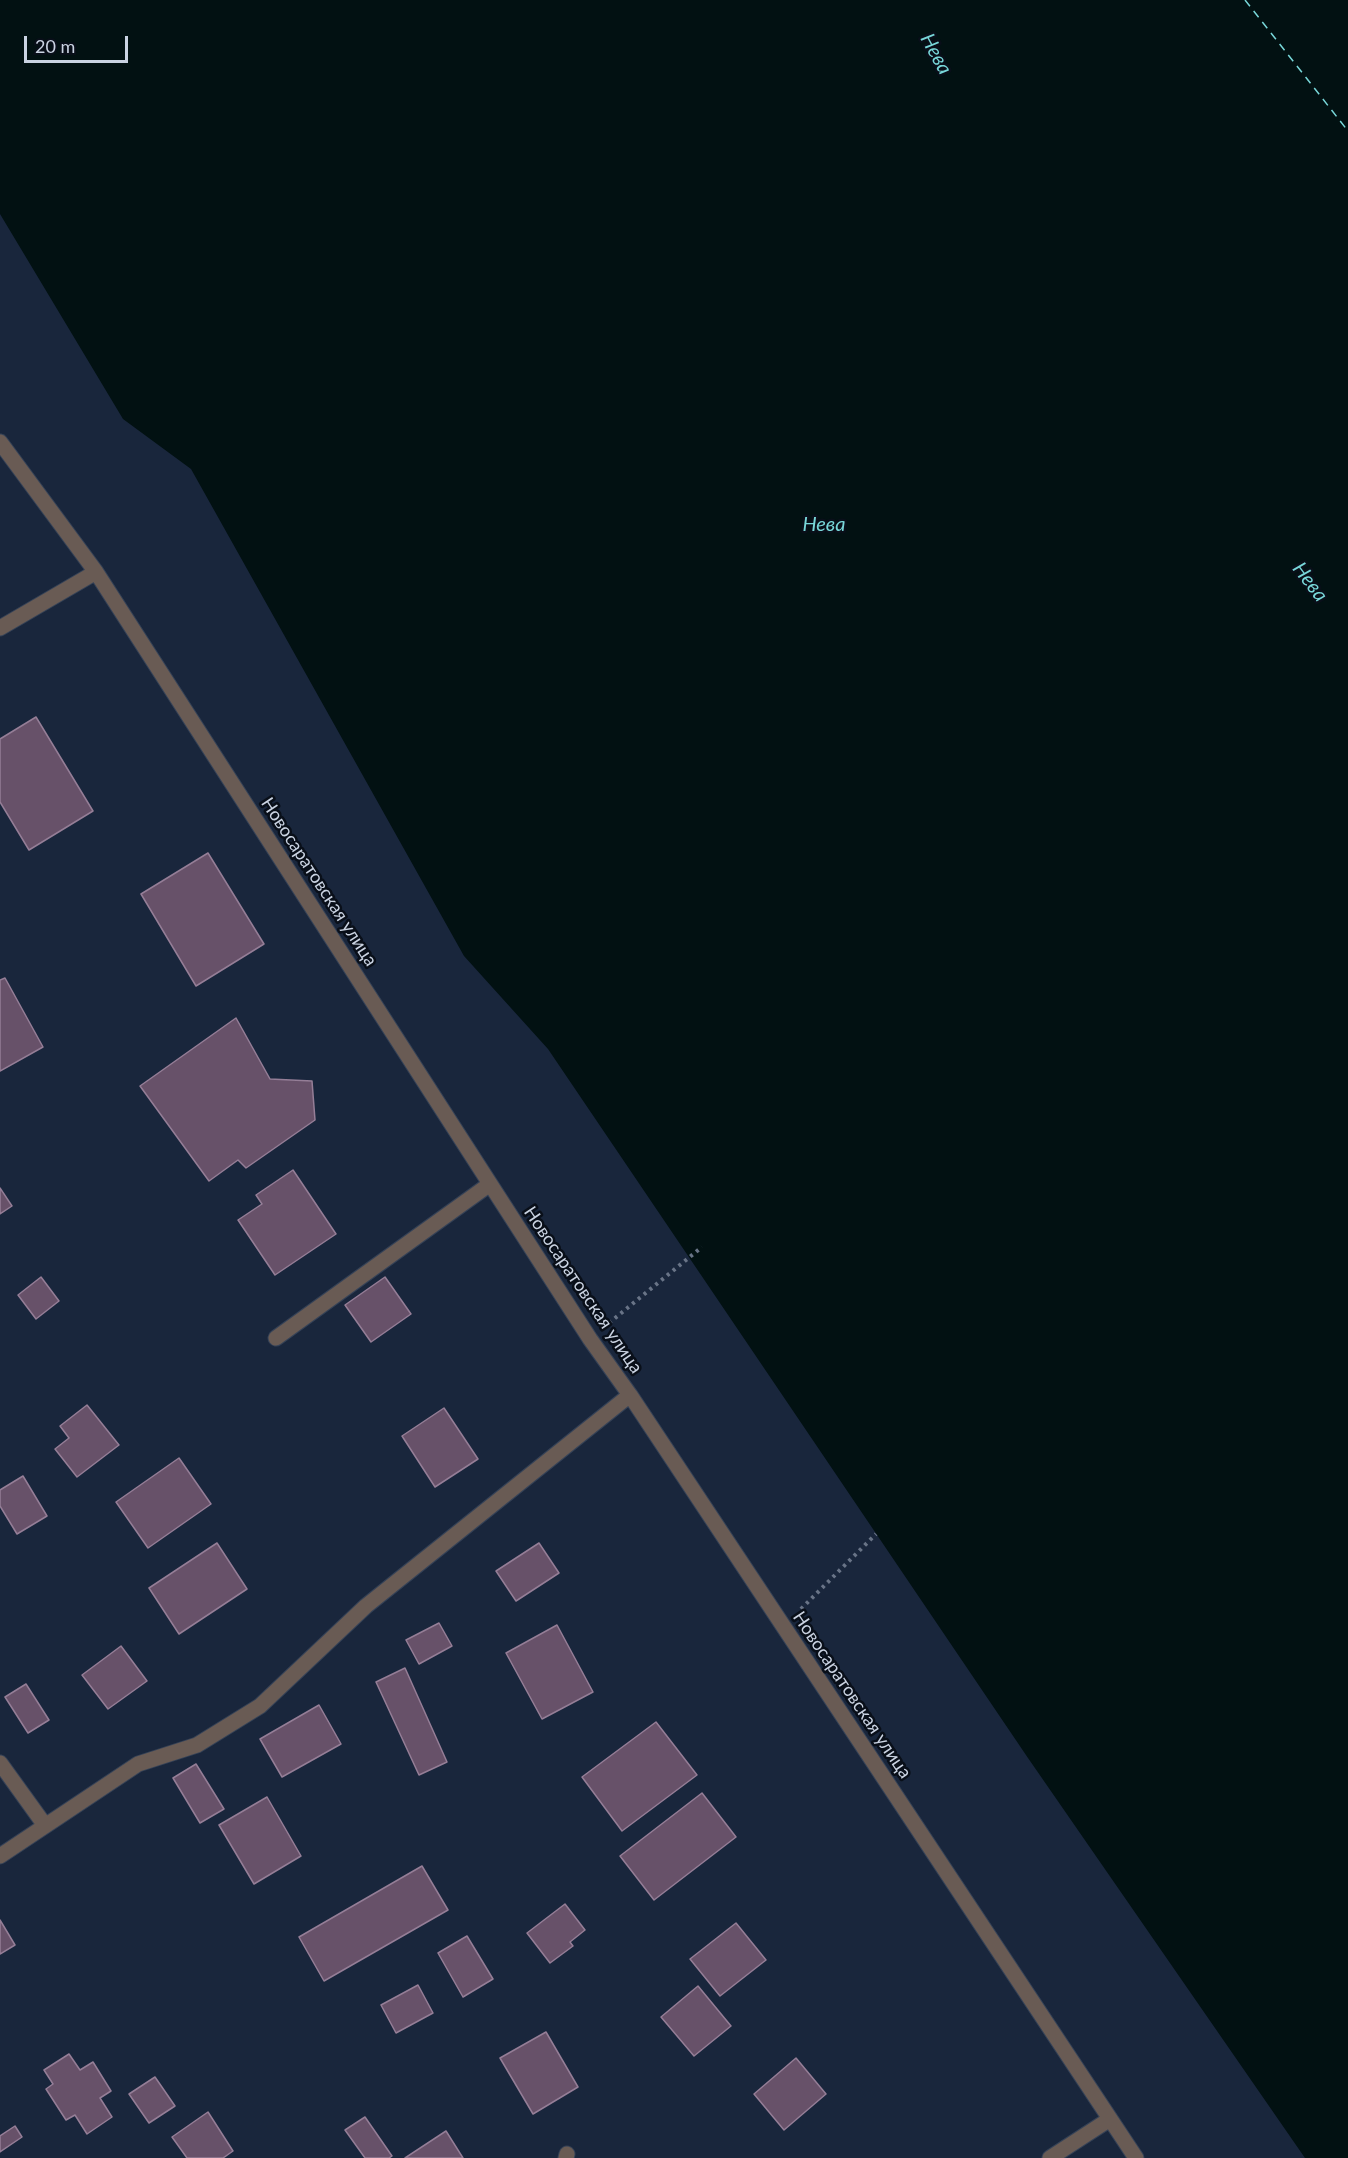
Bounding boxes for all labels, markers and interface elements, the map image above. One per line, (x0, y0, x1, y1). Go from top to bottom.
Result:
scale bar (27, 24, 130, 62)
water label: Нева (915, 29, 957, 79)
text: 20 m (35, 35, 75, 57)
water label: Нева (802, 513, 846, 537)
water label: Нева (1287, 558, 1333, 606)
street label: Новосаратовская улица (256, 794, 382, 970)
street label: Новосаратовская улица (519, 1202, 647, 1378)
street label: Новосаратовская улица (788, 1607, 916, 1783)

